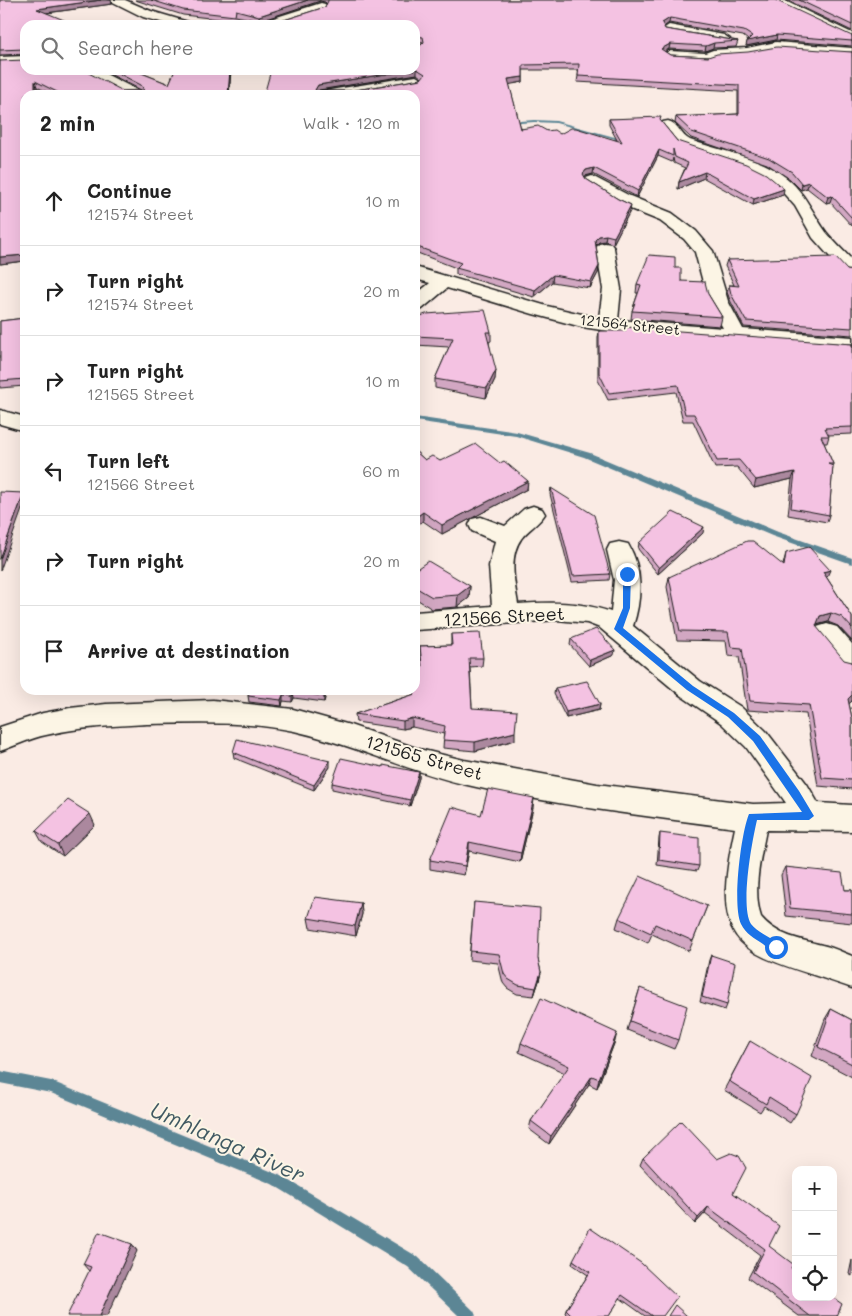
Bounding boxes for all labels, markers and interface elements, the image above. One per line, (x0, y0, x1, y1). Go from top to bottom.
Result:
search box (20, 20, 420, 75)
icon: search (38, 34, 66, 62)
text: Search here (78, 35, 194, 60)
text: 2 min (40, 109, 95, 136)
text: Walk · 120 m (302, 112, 400, 133)
text: Continue (87, 178, 172, 203)
icon: ahead (40, 187, 68, 215)
text: 10 m (365, 190, 400, 211)
text: 121574 Street (87, 203, 194, 224)
text: Turn right (87, 268, 184, 293)
icon: right (40, 277, 68, 305)
text: 20 m (363, 280, 400, 301)
text: 121574 Street (87, 293, 194, 314)
street label: 121564 Street (579, 309, 681, 339)
text: Turn right (87, 358, 184, 383)
icon: right (40, 367, 68, 395)
text: 10 m (365, 370, 400, 391)
text: 121565 Street (87, 383, 195, 404)
text: Turn left (87, 448, 170, 473)
icon: left (40, 457, 68, 485)
text: 60 m (363, 460, 400, 481)
text: 121566 Street (87, 473, 195, 494)
icon: right (40, 547, 68, 575)
text: Turn right (87, 548, 184, 573)
text: 20 m (363, 550, 400, 571)
route end (616, 563, 639, 586)
street label: 121566 Street (443, 601, 565, 631)
icon: arrive (40, 637, 68, 665)
text: Arrive at destination (87, 638, 290, 663)
street label: 121565 Street (363, 729, 486, 785)
route start (765, 936, 788, 959)
water label: Umhlanga River (146, 1094, 310, 1189)
map controls (792, 1166, 837, 1301)
button: + (792, 1166, 837, 1211)
button: − (792, 1211, 837, 1256)
button: locate (792, 1256, 837, 1301)

